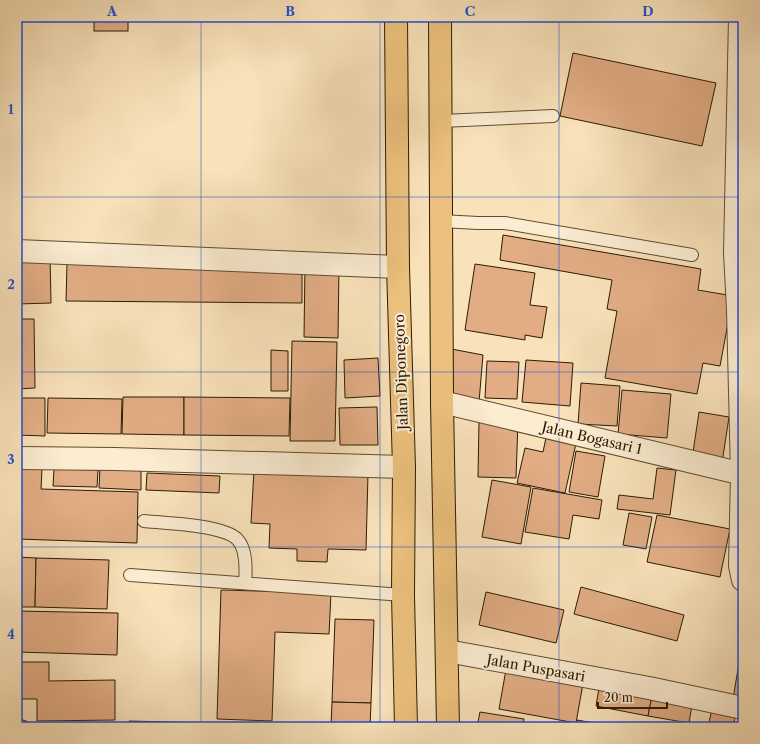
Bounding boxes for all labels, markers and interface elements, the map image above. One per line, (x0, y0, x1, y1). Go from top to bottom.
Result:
text: A (106, 3, 118, 19)
text: B (285, 3, 295, 19)
text: C (465, 3, 475, 19)
text: D (642, 3, 654, 19)
text: 1 (8, 101, 14, 117)
text: 2 (7, 276, 15, 292)
street label: Jalan Diponegoro (390, 314, 412, 432)
street label: Jalan Bogasari 1 (538, 417, 644, 458)
text: 3 (7, 451, 15, 467)
text: 4 (7, 626, 15, 642)
street label: Jalan Puspasari (483, 650, 587, 686)
scale bar (598, 684, 667, 710)
text: 20 m (604, 690, 633, 705)

